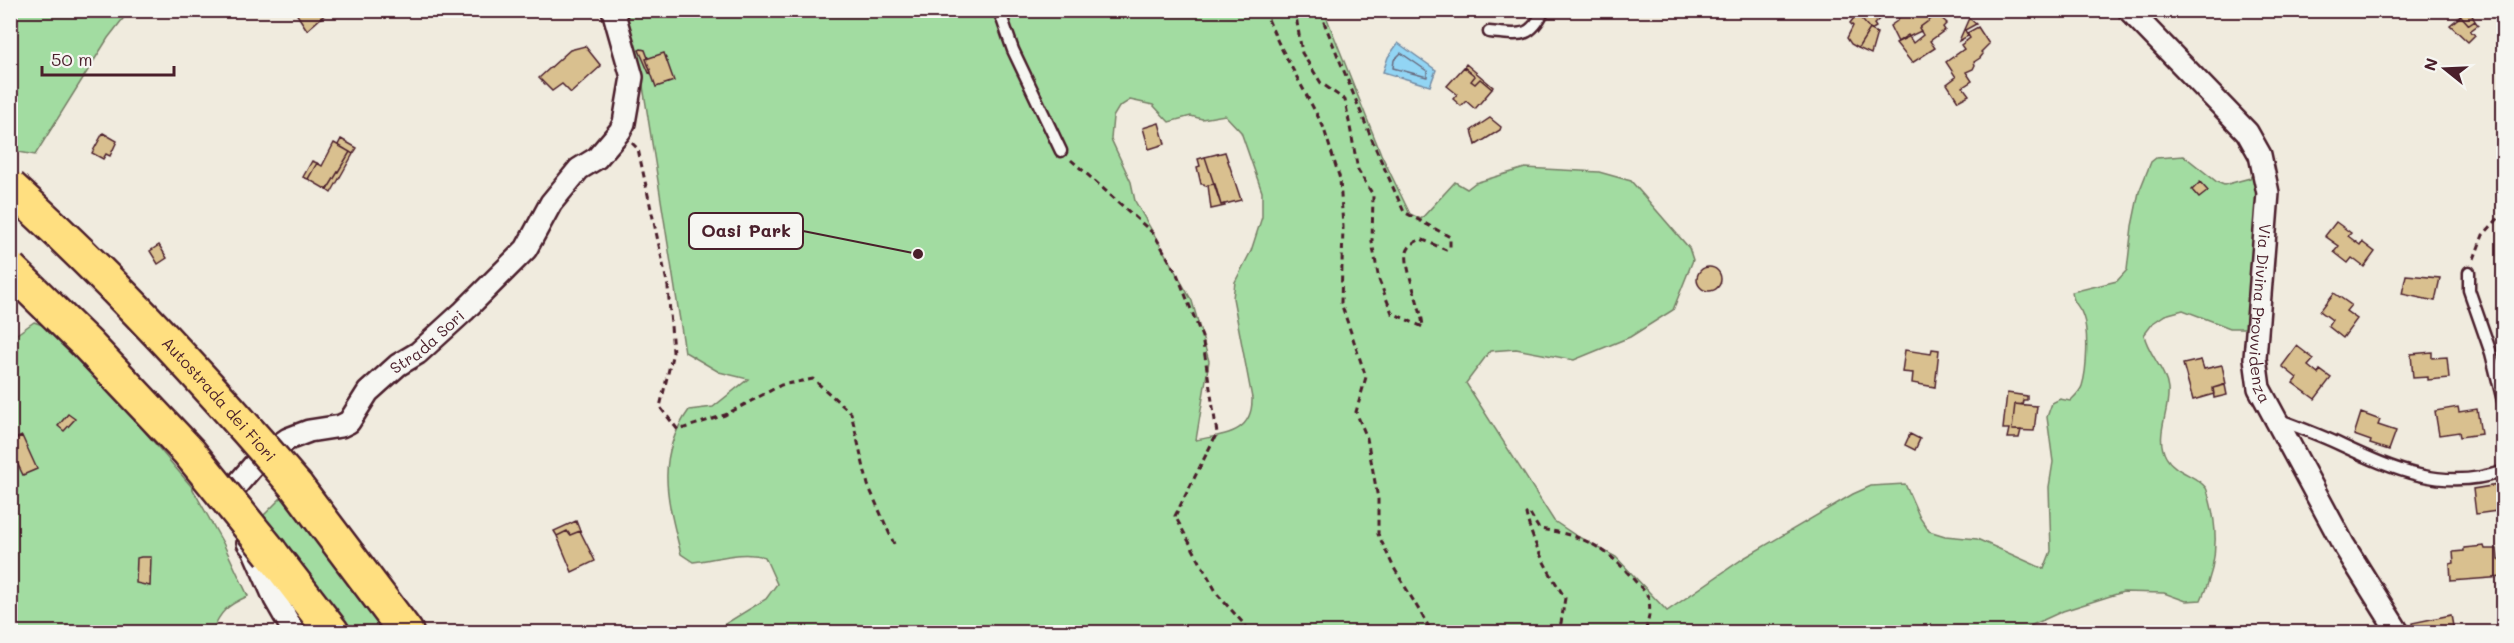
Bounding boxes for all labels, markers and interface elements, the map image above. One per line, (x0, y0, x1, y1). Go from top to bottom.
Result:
scale bar (42, 39, 174, 77)
north arrow (2415, 39, 2475, 99)
text: 50 m (51, 47, 93, 71)
text: N (2418, 55, 2442, 73)
callout: Oasi Park (689, 213, 803, 249)
text: Oasi Park (701, 218, 791, 242)
street label: Via Divina Provvidenza (2245, 223, 2277, 406)
street label: Strada Sori (385, 305, 469, 378)
street label: Autostrada dei Fiori (158, 332, 281, 466)

